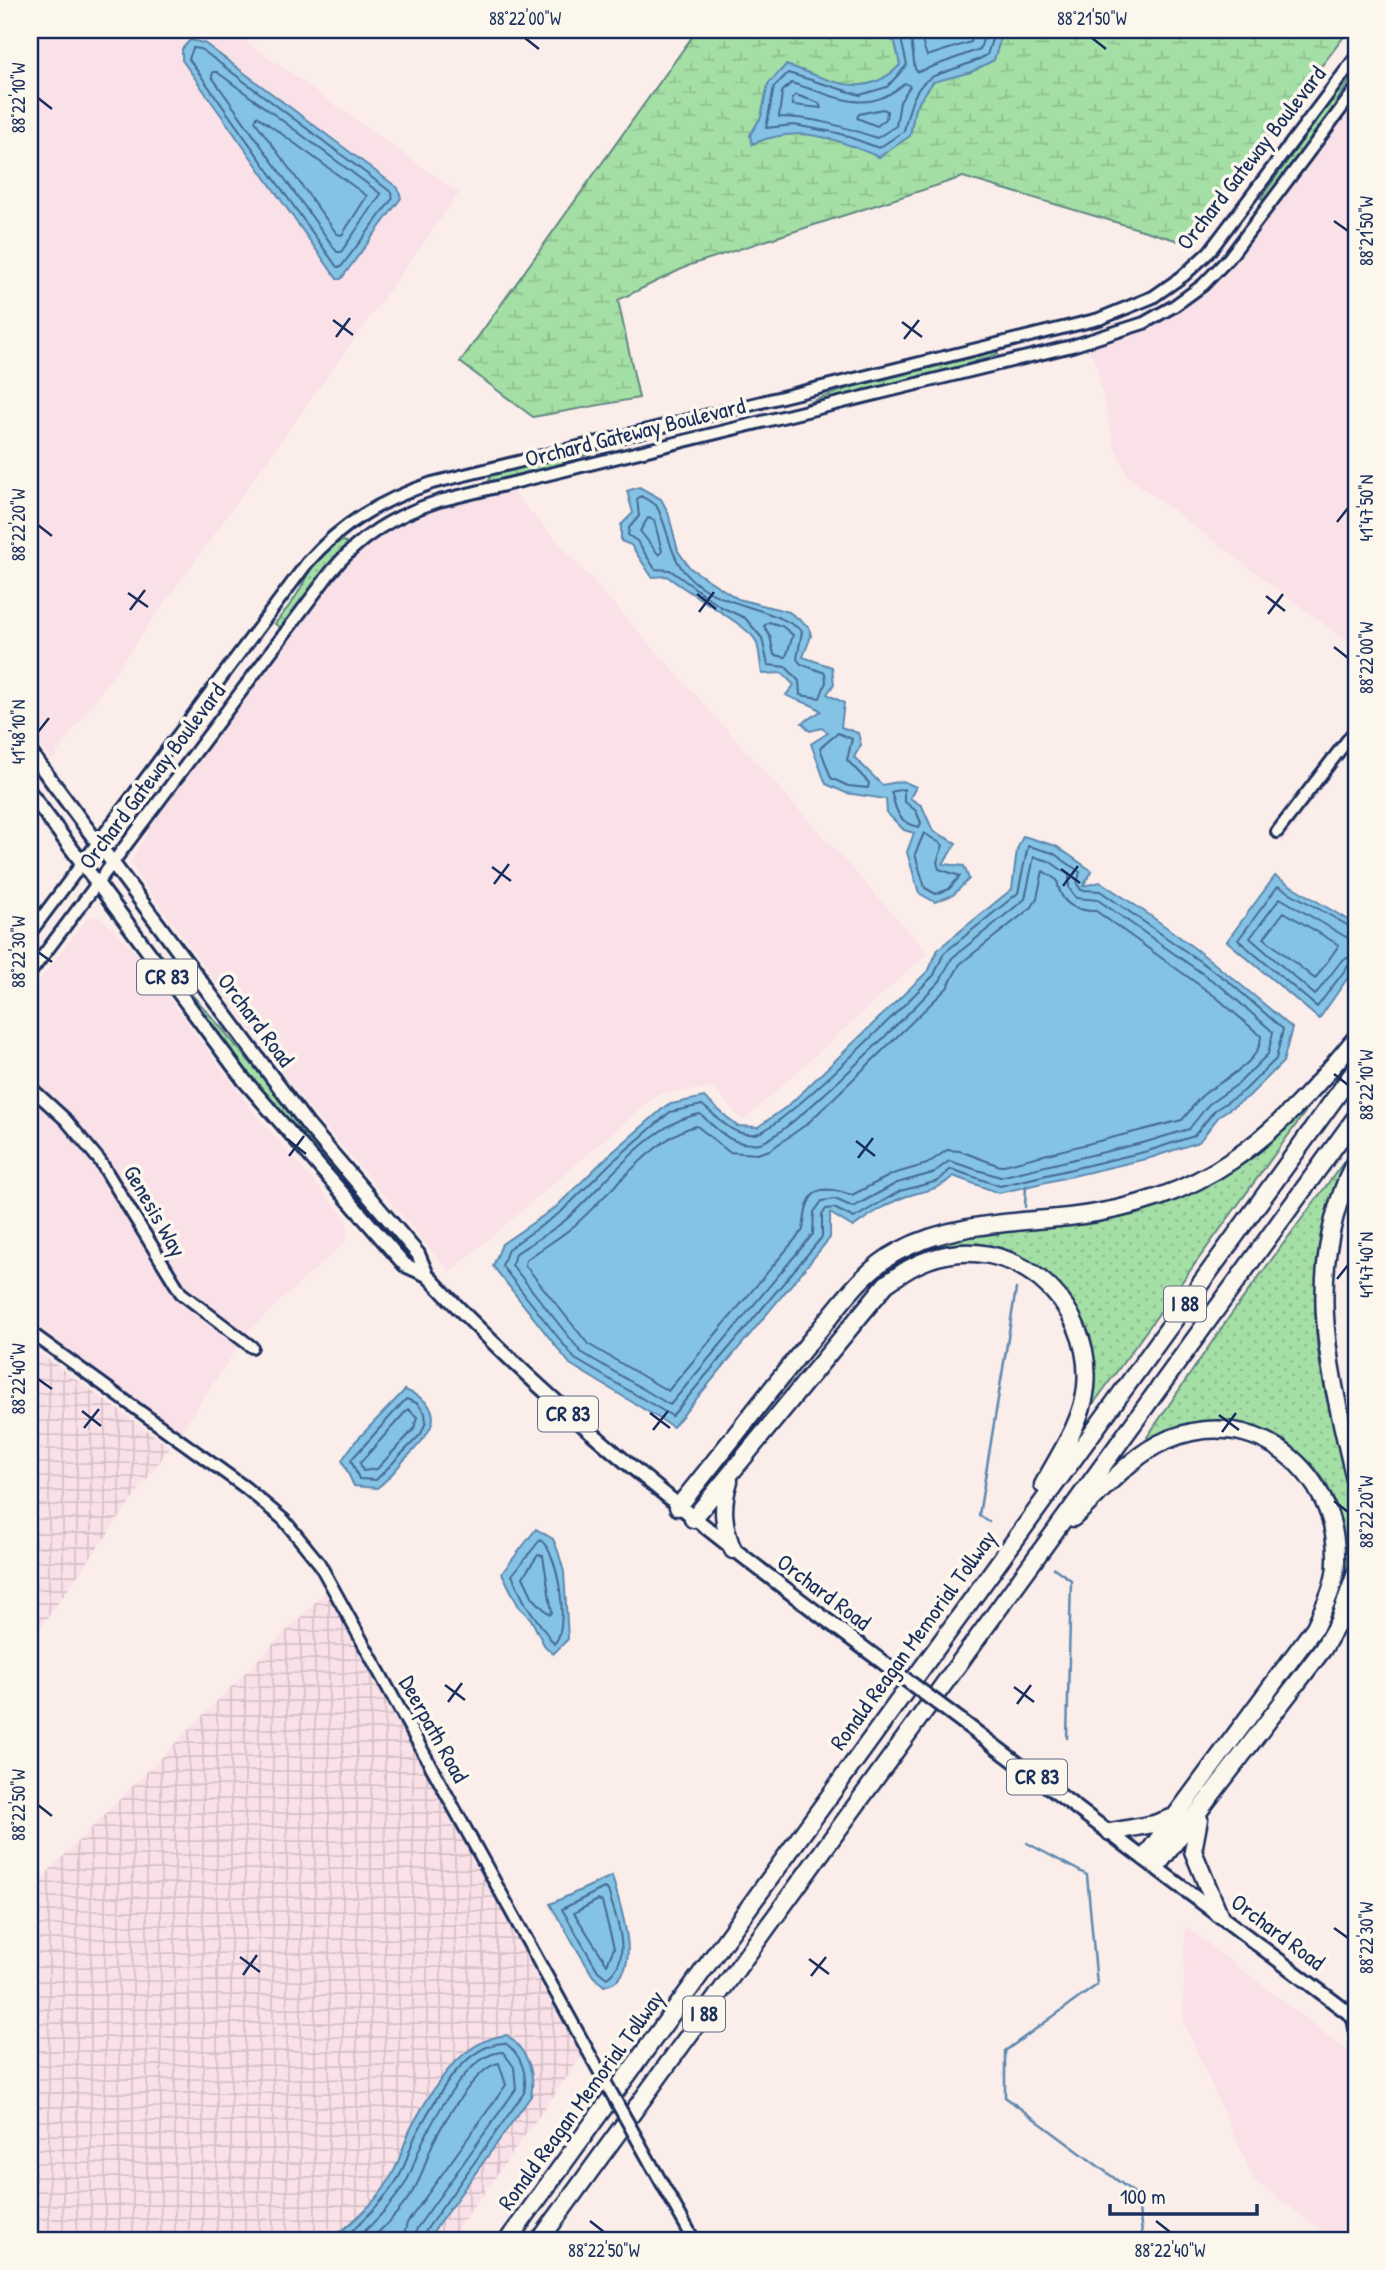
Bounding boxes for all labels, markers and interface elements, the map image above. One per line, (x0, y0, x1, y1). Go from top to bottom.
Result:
text: 88°22'00"W (489, 6, 561, 31)
text: 88°21'50"W (1057, 6, 1127, 31)
street label: Orchard Gateway Boulevard (1169, 59, 1332, 256)
text: 88°22'10"W (6, 63, 31, 133)
text: 88°21'50"W (1354, 196, 1379, 266)
street label: Orchard Gateway Boulevard (522, 389, 748, 474)
text: 41°47'50"N (1354, 475, 1379, 541)
text: 88°22'20"W (6, 489, 31, 561)
text: 88°22'00"W (1354, 622, 1379, 694)
street label: Orchard Gateway Boulevard (71, 676, 232, 875)
text: 41°48'10"N (6, 700, 31, 764)
text: 88°22'30"W (6, 916, 31, 988)
road number: CR 83 (137, 960, 197, 995)
street label: Orchard Road (211, 966, 302, 1073)
text: 88°22'10"W (1354, 1050, 1379, 1120)
street label: Genesis Way (117, 1159, 194, 1262)
text: 41°47'40"N (1354, 1232, 1379, 1298)
road number: I 88 (1164, 1286, 1206, 1322)
text: 88°22'40"W (6, 1344, 31, 1414)
road number: CR 83 (538, 1396, 598, 1432)
text: 88°22'20"W (1354, 1476, 1379, 1548)
street label: Ronald Reagan Memorial Tollway (822, 1523, 1003, 1756)
street label: Orchard Road (771, 1546, 878, 1637)
street label: Deerpath Road (392, 1670, 476, 1788)
road number: CR 83 (1007, 1760, 1067, 1795)
text: 88°22'50"W (6, 1769, 31, 1841)
street label: Orchard Road (1225, 1886, 1332, 1977)
text: 88°22'30"W (1354, 1902, 1379, 1974)
street label: Ronald Reagan Memorial Tollway (490, 1983, 671, 2216)
road number: I 88 (683, 1996, 725, 2032)
scale bar (1110, 2172, 1256, 2216)
text: 100 m (1120, 2182, 1166, 2211)
text: 88°22'50"W (568, 2238, 640, 2263)
text: 88°22'40"W (1135, 2238, 1205, 2263)

